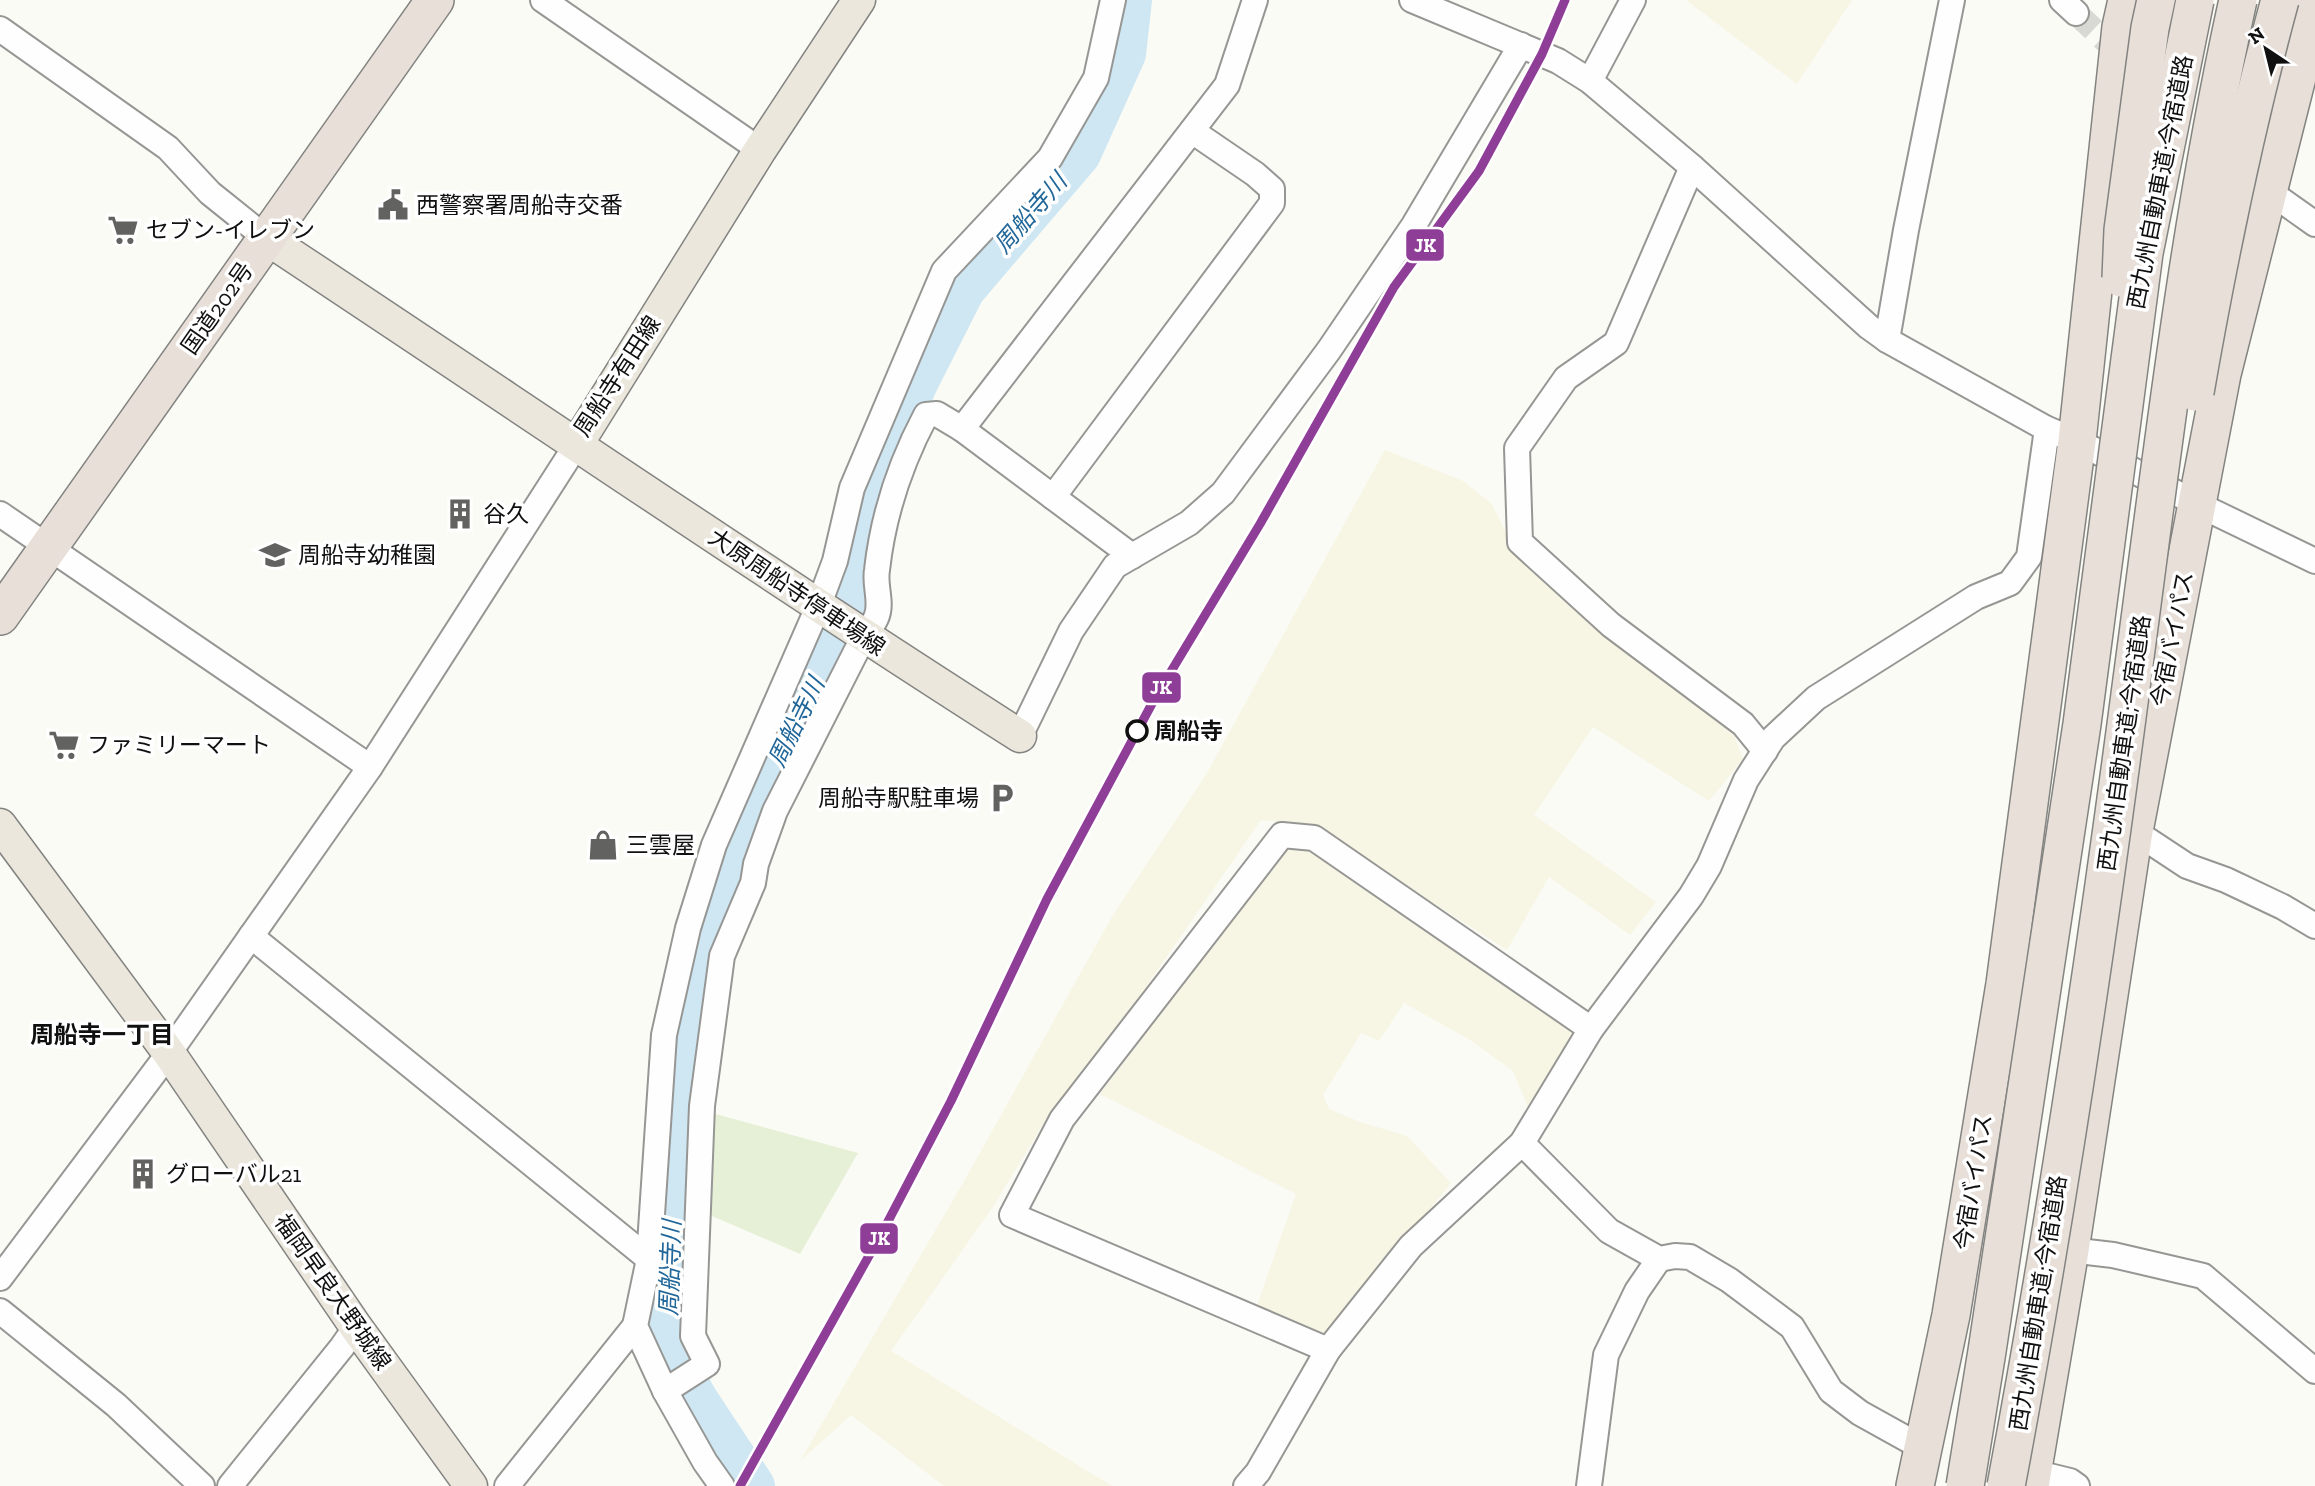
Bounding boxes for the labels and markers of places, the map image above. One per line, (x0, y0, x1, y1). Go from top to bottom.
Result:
public building icon: 西警察署周船寺交番 (376, 188, 410, 222)
place label: 西警察署周船寺交番 (416, 191, 623, 219)
supermarket icon: セブン-イレブン (106, 213, 140, 247)
place label: セブン-イレブン (146, 216, 315, 244)
building icon: 谷久 (443, 497, 477, 531)
place label: 谷久 (483, 500, 529, 528)
school or university icon: 周船寺幼稚園 (258, 538, 292, 572)
place label: 周船寺幼稚園 (298, 541, 436, 569)
place label: 周船寺 (1154, 717, 1223, 745)
marker: 周船寺 (1126, 720, 1148, 742)
supermarket icon: ファミリーマート (47, 728, 81, 762)
place label: ファミリーマート (87, 731, 271, 759)
parking icon: 周船寺駅駐車場 (985, 781, 1019, 815)
place label: 周船寺駅駐車場 (818, 784, 979, 812)
shop icon: 三雲屋 (586, 828, 620, 862)
place label: 三雲屋 (626, 831, 695, 859)
building icon: グローバル21 (126, 1157, 160, 1191)
place label: グローバル21 (166, 1160, 302, 1188)

